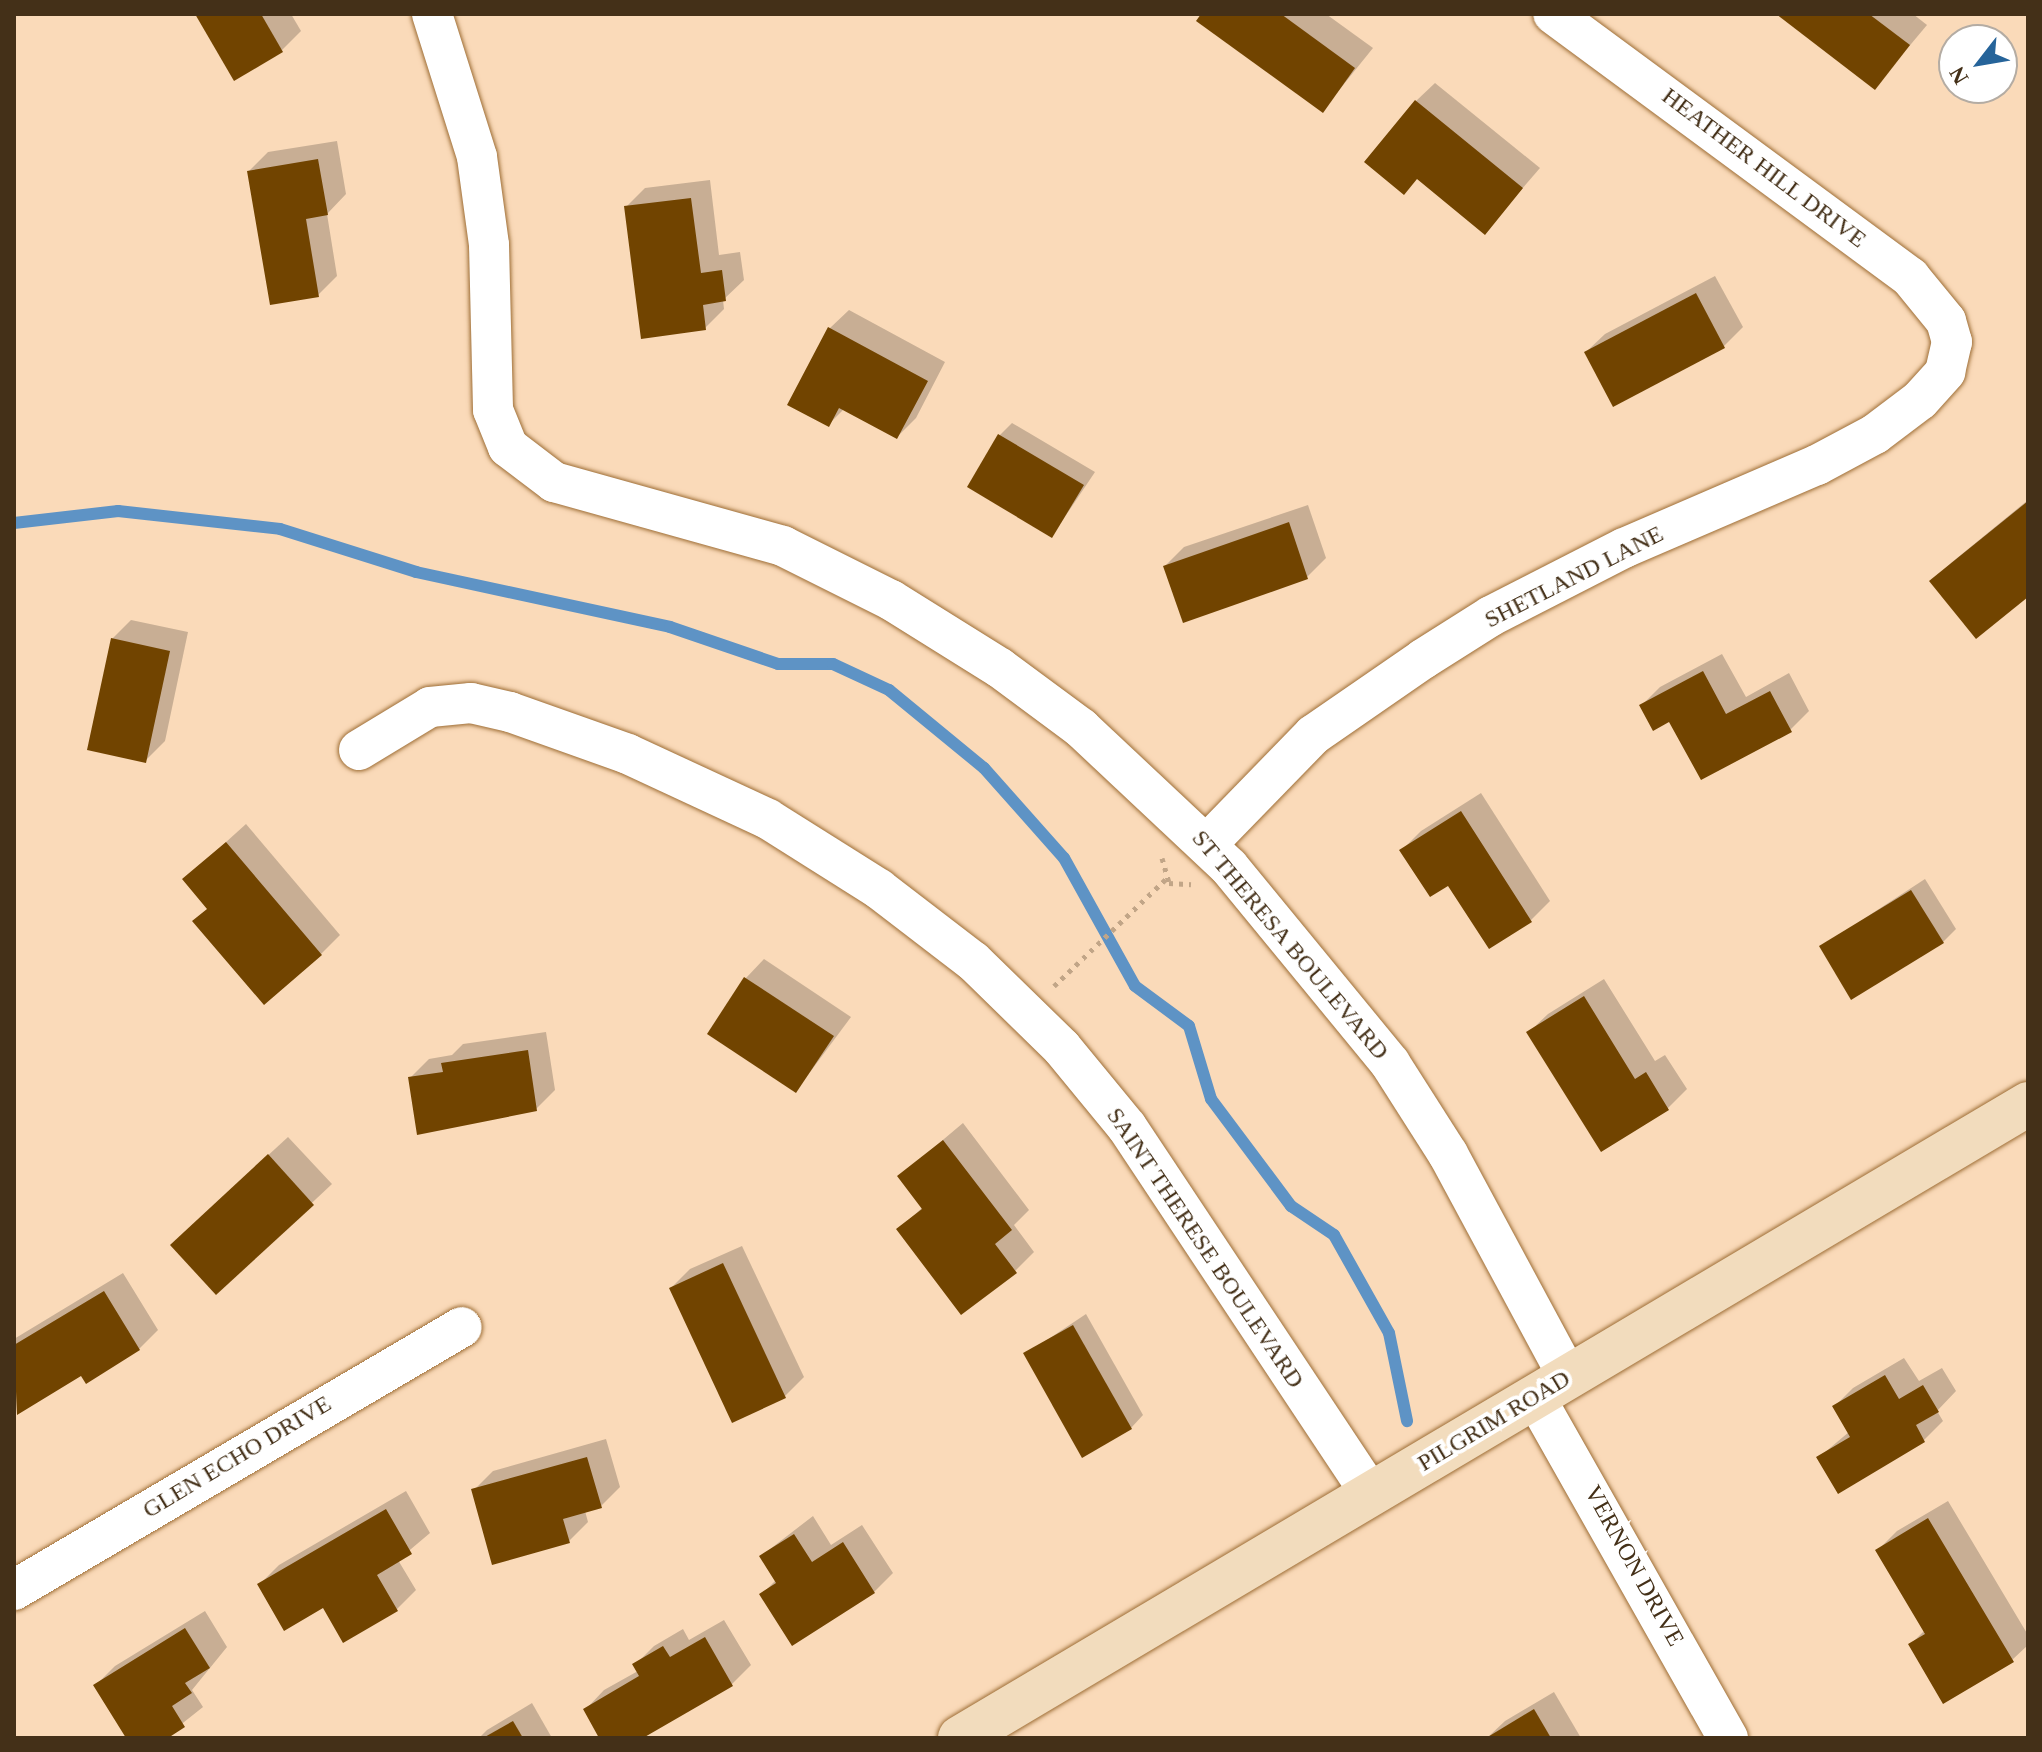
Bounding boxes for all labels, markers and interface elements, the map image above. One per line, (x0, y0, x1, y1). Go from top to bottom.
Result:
north arrow (1938, 24, 2018, 104)
text: N (1944, 62, 1974, 89)
street label: HEATHER HILL DRIVE (1656, 81, 1872, 255)
street label: SHETLAND LANE (1480, 520, 1668, 634)
street label: ST THERESA BOULEVARD (1185, 824, 1395, 1066)
street label: SAINT THERESE BOULEVARD (1100, 1102, 1310, 1394)
street label: PILGRIM ROAD (1413, 1364, 1575, 1478)
street label: GLEN ECHO DRIVE (138, 1389, 336, 1525)
street label: VERNON DRIVE (1578, 1481, 1690, 1651)

